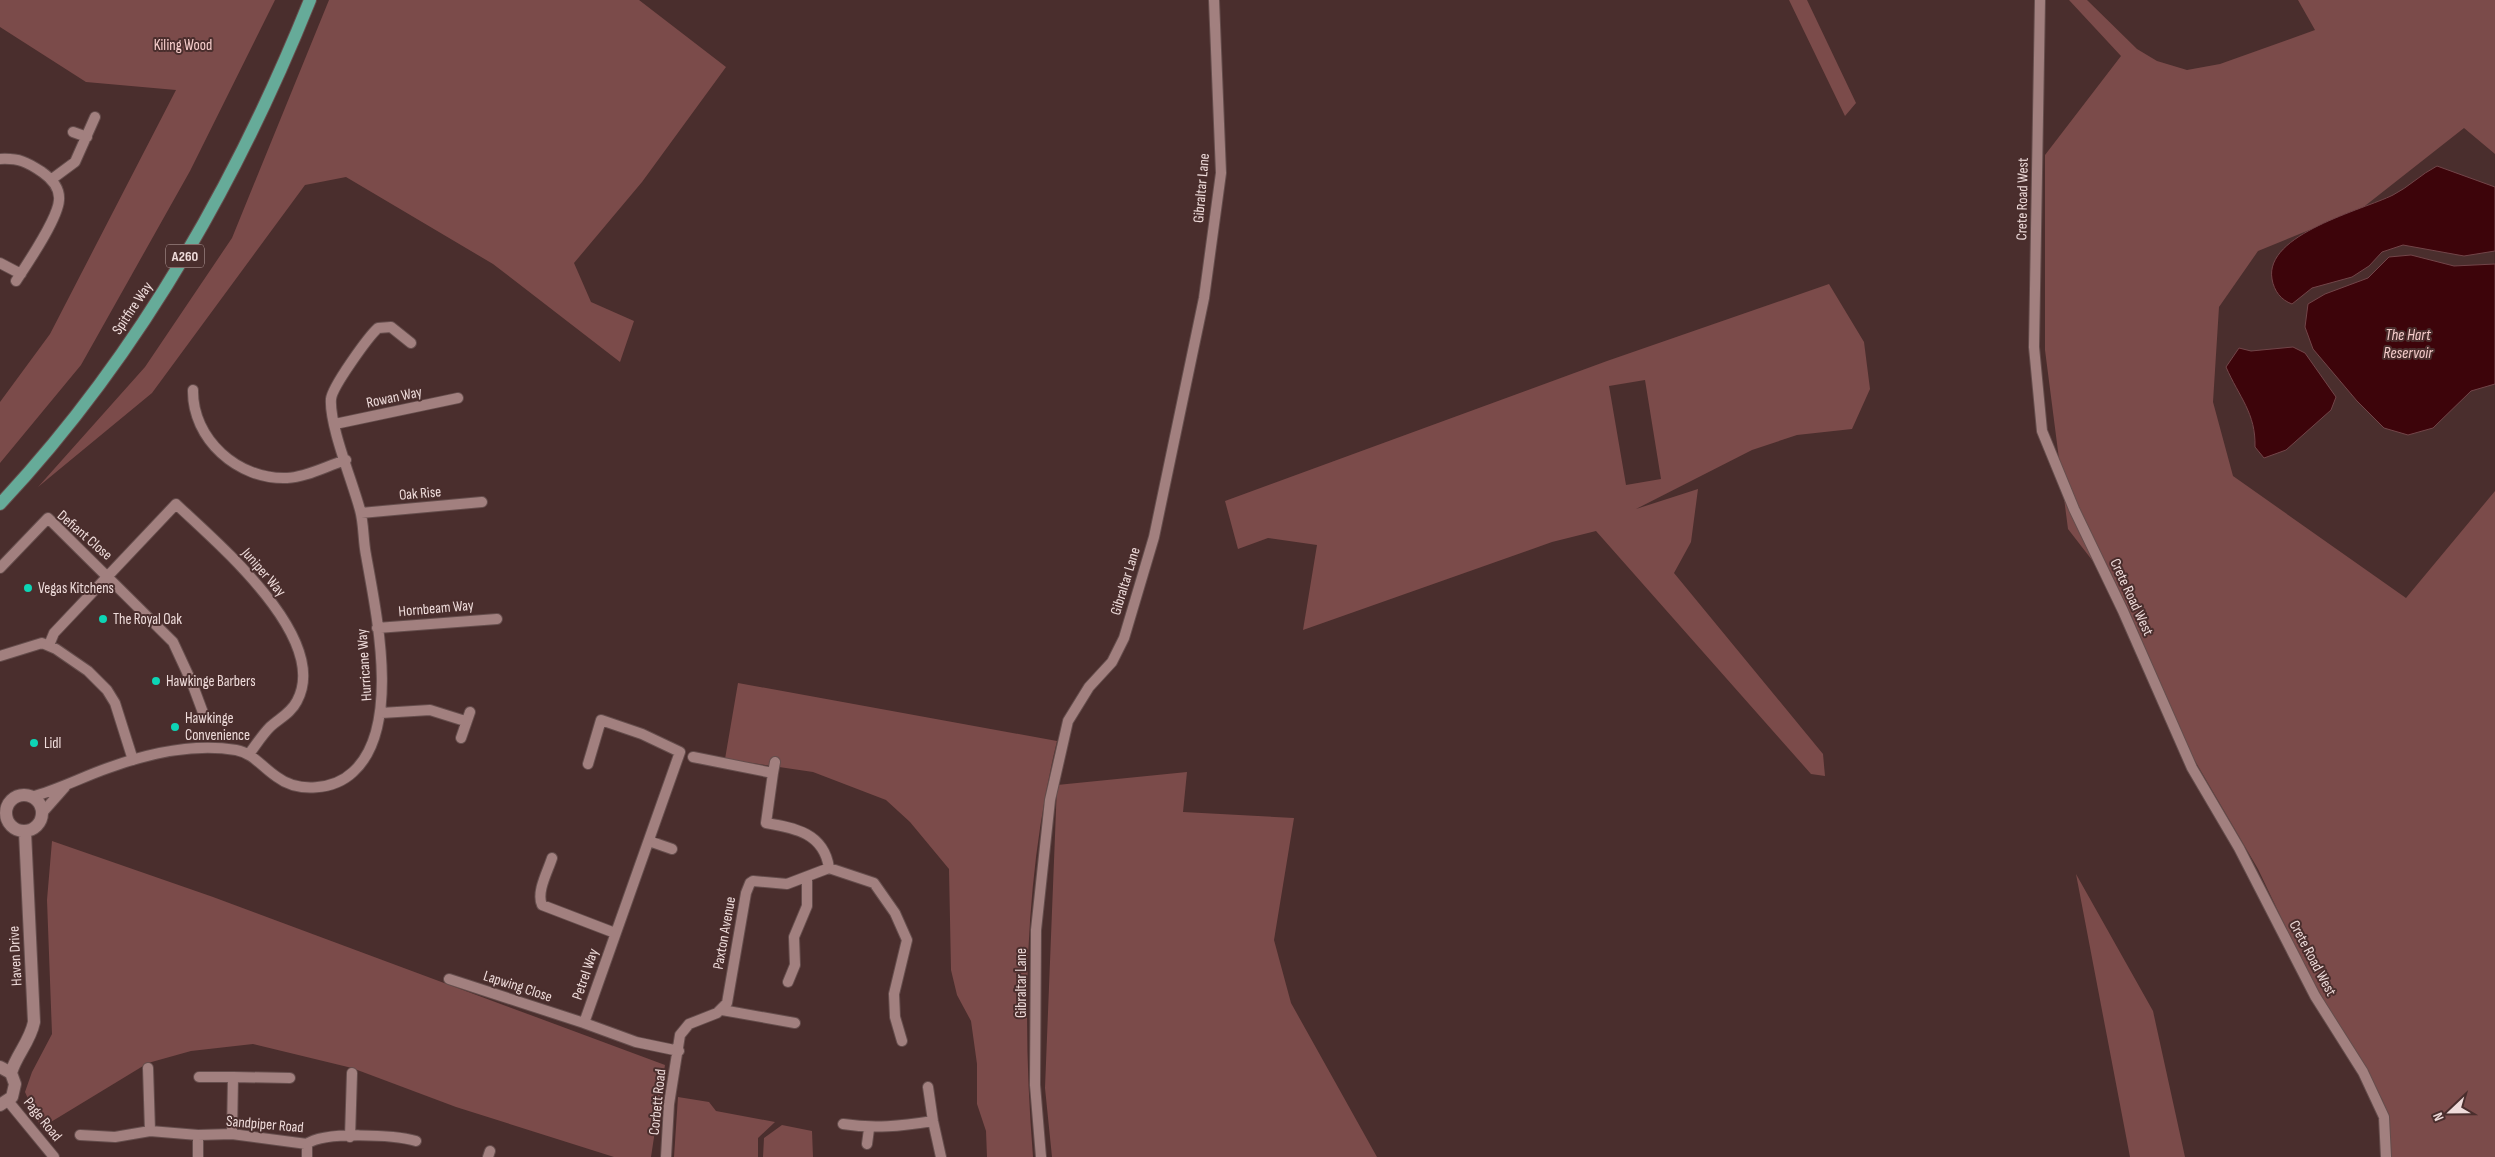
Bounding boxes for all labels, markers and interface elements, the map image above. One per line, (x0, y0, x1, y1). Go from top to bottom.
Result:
park label: Kiling Wood (154, 36, 212, 55)
street label: Gibraltar Lane (1189, 152, 1214, 224)
street label: Crete Road West (2012, 157, 2033, 241)
road number: A260 (166, 245, 204, 268)
street label: Spitfire Way (108, 278, 157, 338)
water label: The Hart Reservoir (2383, 326, 2433, 363)
street label: Rowan Way (364, 382, 424, 413)
street label: Oak Rise (398, 482, 442, 505)
street label: Defiant Close (53, 506, 116, 565)
street label: Juniper Way (237, 543, 290, 601)
street label: Gibraltar Lane (1106, 545, 1145, 617)
street label: Crete Road West (2105, 556, 2158, 639)
place label: Vegas Kitchens (38, 579, 114, 598)
marker: Vegas Kitchens (22, 582, 34, 594)
street label: Hornbeam Way (398, 596, 475, 621)
place label: The Royal Oak (113, 610, 182, 629)
marker: The Royal Oak (97, 613, 109, 625)
street label: Hurricane Way (352, 628, 377, 702)
place label: Hawkinge Barbers (166, 672, 256, 691)
marker: Hawkinge Barbers (150, 675, 162, 687)
place label: Hawkinge Convenience (185, 709, 250, 745)
marker: Hawkinge Convenience (169, 721, 181, 733)
place label: Lidl (44, 734, 61, 753)
marker: Lidl (28, 737, 40, 749)
street label: Paxton Avenue (709, 895, 740, 971)
street label: Crete Road West (2285, 917, 2341, 1000)
street label: Haven Drive (4, 926, 27, 986)
street label: Petrel Way (568, 946, 603, 1002)
street label: Gibraltar Lane (1012, 948, 1031, 1018)
street label: Lapwing Close (481, 966, 555, 1007)
street label: Corbett Road (645, 1068, 670, 1136)
north arrow (2425, 1087, 2475, 1137)
street label: Page Road (19, 1093, 66, 1145)
text: N (2429, 1110, 2448, 1123)
street label: Sandpiper Road (225, 1112, 305, 1137)

